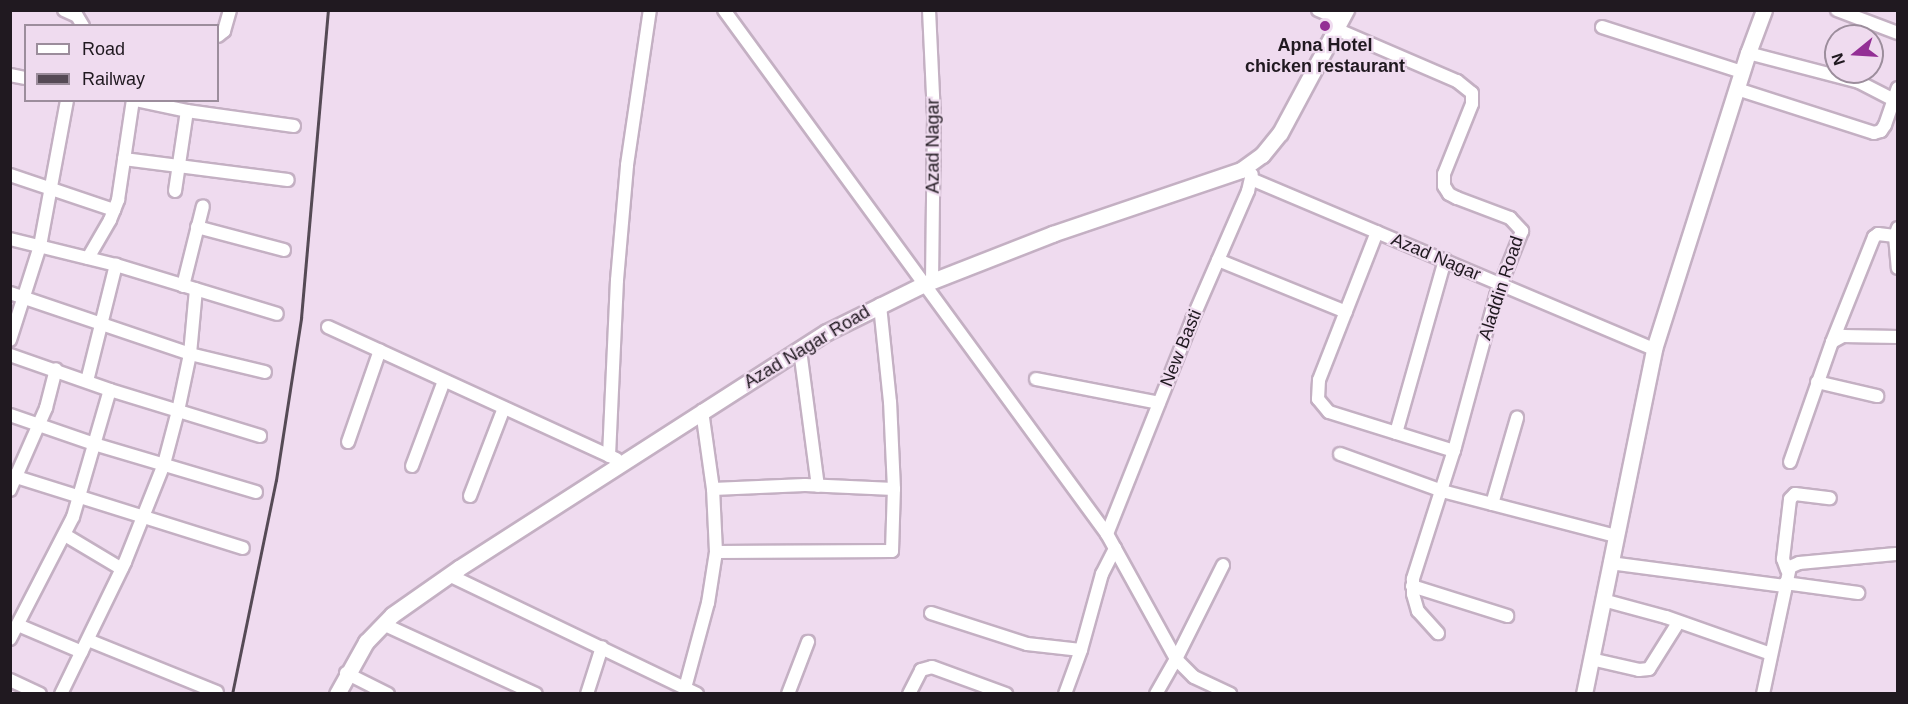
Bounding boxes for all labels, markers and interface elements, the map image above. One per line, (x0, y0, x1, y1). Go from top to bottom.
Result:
marker: Apna Hotel chicken restaurant (1318, 19, 1332, 33)
legend (24, 24, 219, 102)
north arrow (1824, 24, 1884, 84)
place label: Apna Hotel chicken restaurant (1245, 35, 1405, 78)
text: Road (82, 39, 125, 59)
text: N (1828, 51, 1848, 67)
text: Railway (82, 69, 145, 89)
street label: Azad Nagar (922, 98, 944, 194)
street label: Azad Nagar (1388, 228, 1484, 286)
street label: Aladdin Road (1474, 233, 1528, 343)
street label: Azad Nagar Road (740, 301, 874, 393)
street label: New Basti (1156, 306, 1206, 390)

